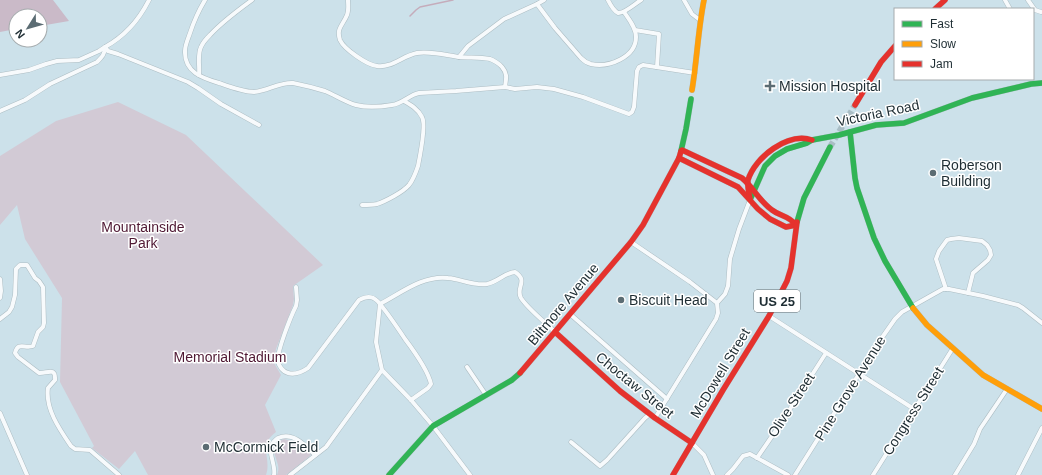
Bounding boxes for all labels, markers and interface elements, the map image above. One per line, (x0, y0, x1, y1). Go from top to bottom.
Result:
north arrow (8, 8, 48, 48)
legend (894, 8, 1034, 80)
text: Fast (930, 17, 954, 31)
text: N (13, 27, 27, 41)
text: Slow (930, 37, 956, 51)
text: Jam (930, 57, 953, 71)
place label: Mission Hospital (779, 78, 881, 94)
marker: Mission Hospital (764, 80, 776, 92)
street label: Victoria Road (835, 96, 921, 130)
place label: Roberson Building (941, 157, 1002, 189)
marker: Roberson Building (928, 168, 938, 178)
park label: Mountainside Park (101, 219, 185, 251)
street label: Biltmore Avenue (524, 260, 602, 348)
road number: US 25 (754, 290, 800, 312)
place label: Biscuit Head (629, 292, 708, 308)
marker: Biscuit Head (616, 295, 626, 305)
street label: McDowell Street (687, 325, 753, 421)
street label: Pine Grove Avenue (811, 333, 889, 443)
park label: Memorial Stadium (174, 349, 286, 365)
street label: Choctaw Street (593, 349, 677, 421)
street label: Congress Street (879, 364, 947, 458)
street label: Olive Street (764, 370, 818, 440)
place label: McCormick Field (214, 439, 318, 455)
marker: McCormick Field (201, 442, 211, 452)

